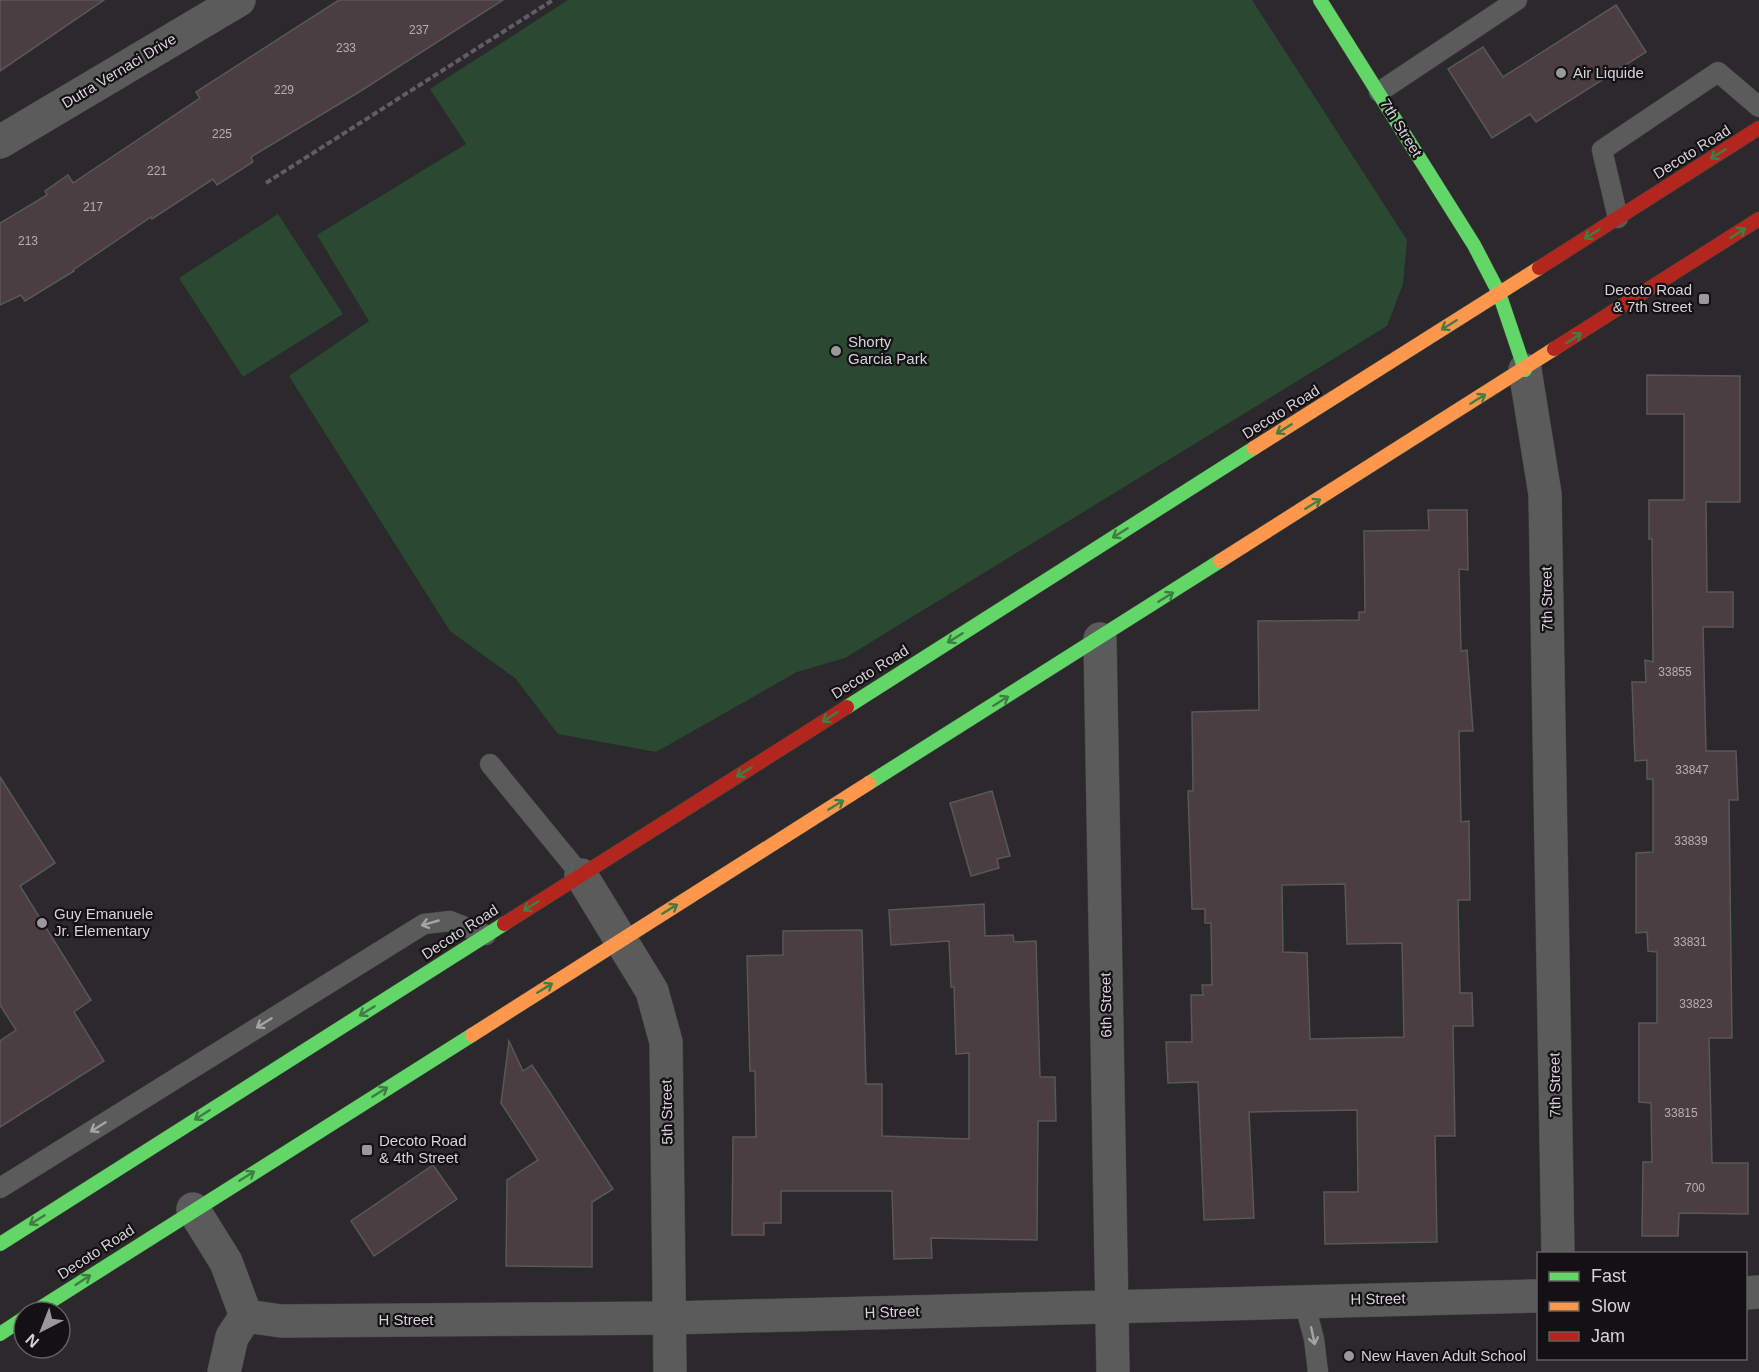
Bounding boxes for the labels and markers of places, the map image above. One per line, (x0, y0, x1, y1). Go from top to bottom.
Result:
place label: Air Liquide (1573, 64, 1644, 81)
marker: Air Liquide (1554, 66, 1568, 80)
place label: Decoto Road & 7th Street (1604, 281, 1693, 315)
marker: Decoto Road & 7th Street (1697, 292, 1711, 306)
place label: Shorty Garcia Park (848, 333, 928, 367)
marker: Shorty Garcia Park (829, 344, 843, 358)
place label: Guy Emanuele Jr. Elementary (54, 905, 153, 939)
marker: Guy Emanuele Jr. Elementary (35, 916, 49, 930)
place label: Decoto Road & 4th Street (379, 1132, 467, 1166)
marker: Decoto Road & 4th Street (360, 1143, 374, 1157)
place label: New Haven Adult School (1361, 1347, 1526, 1364)
marker: New Haven Adult School (1342, 1349, 1356, 1363)

